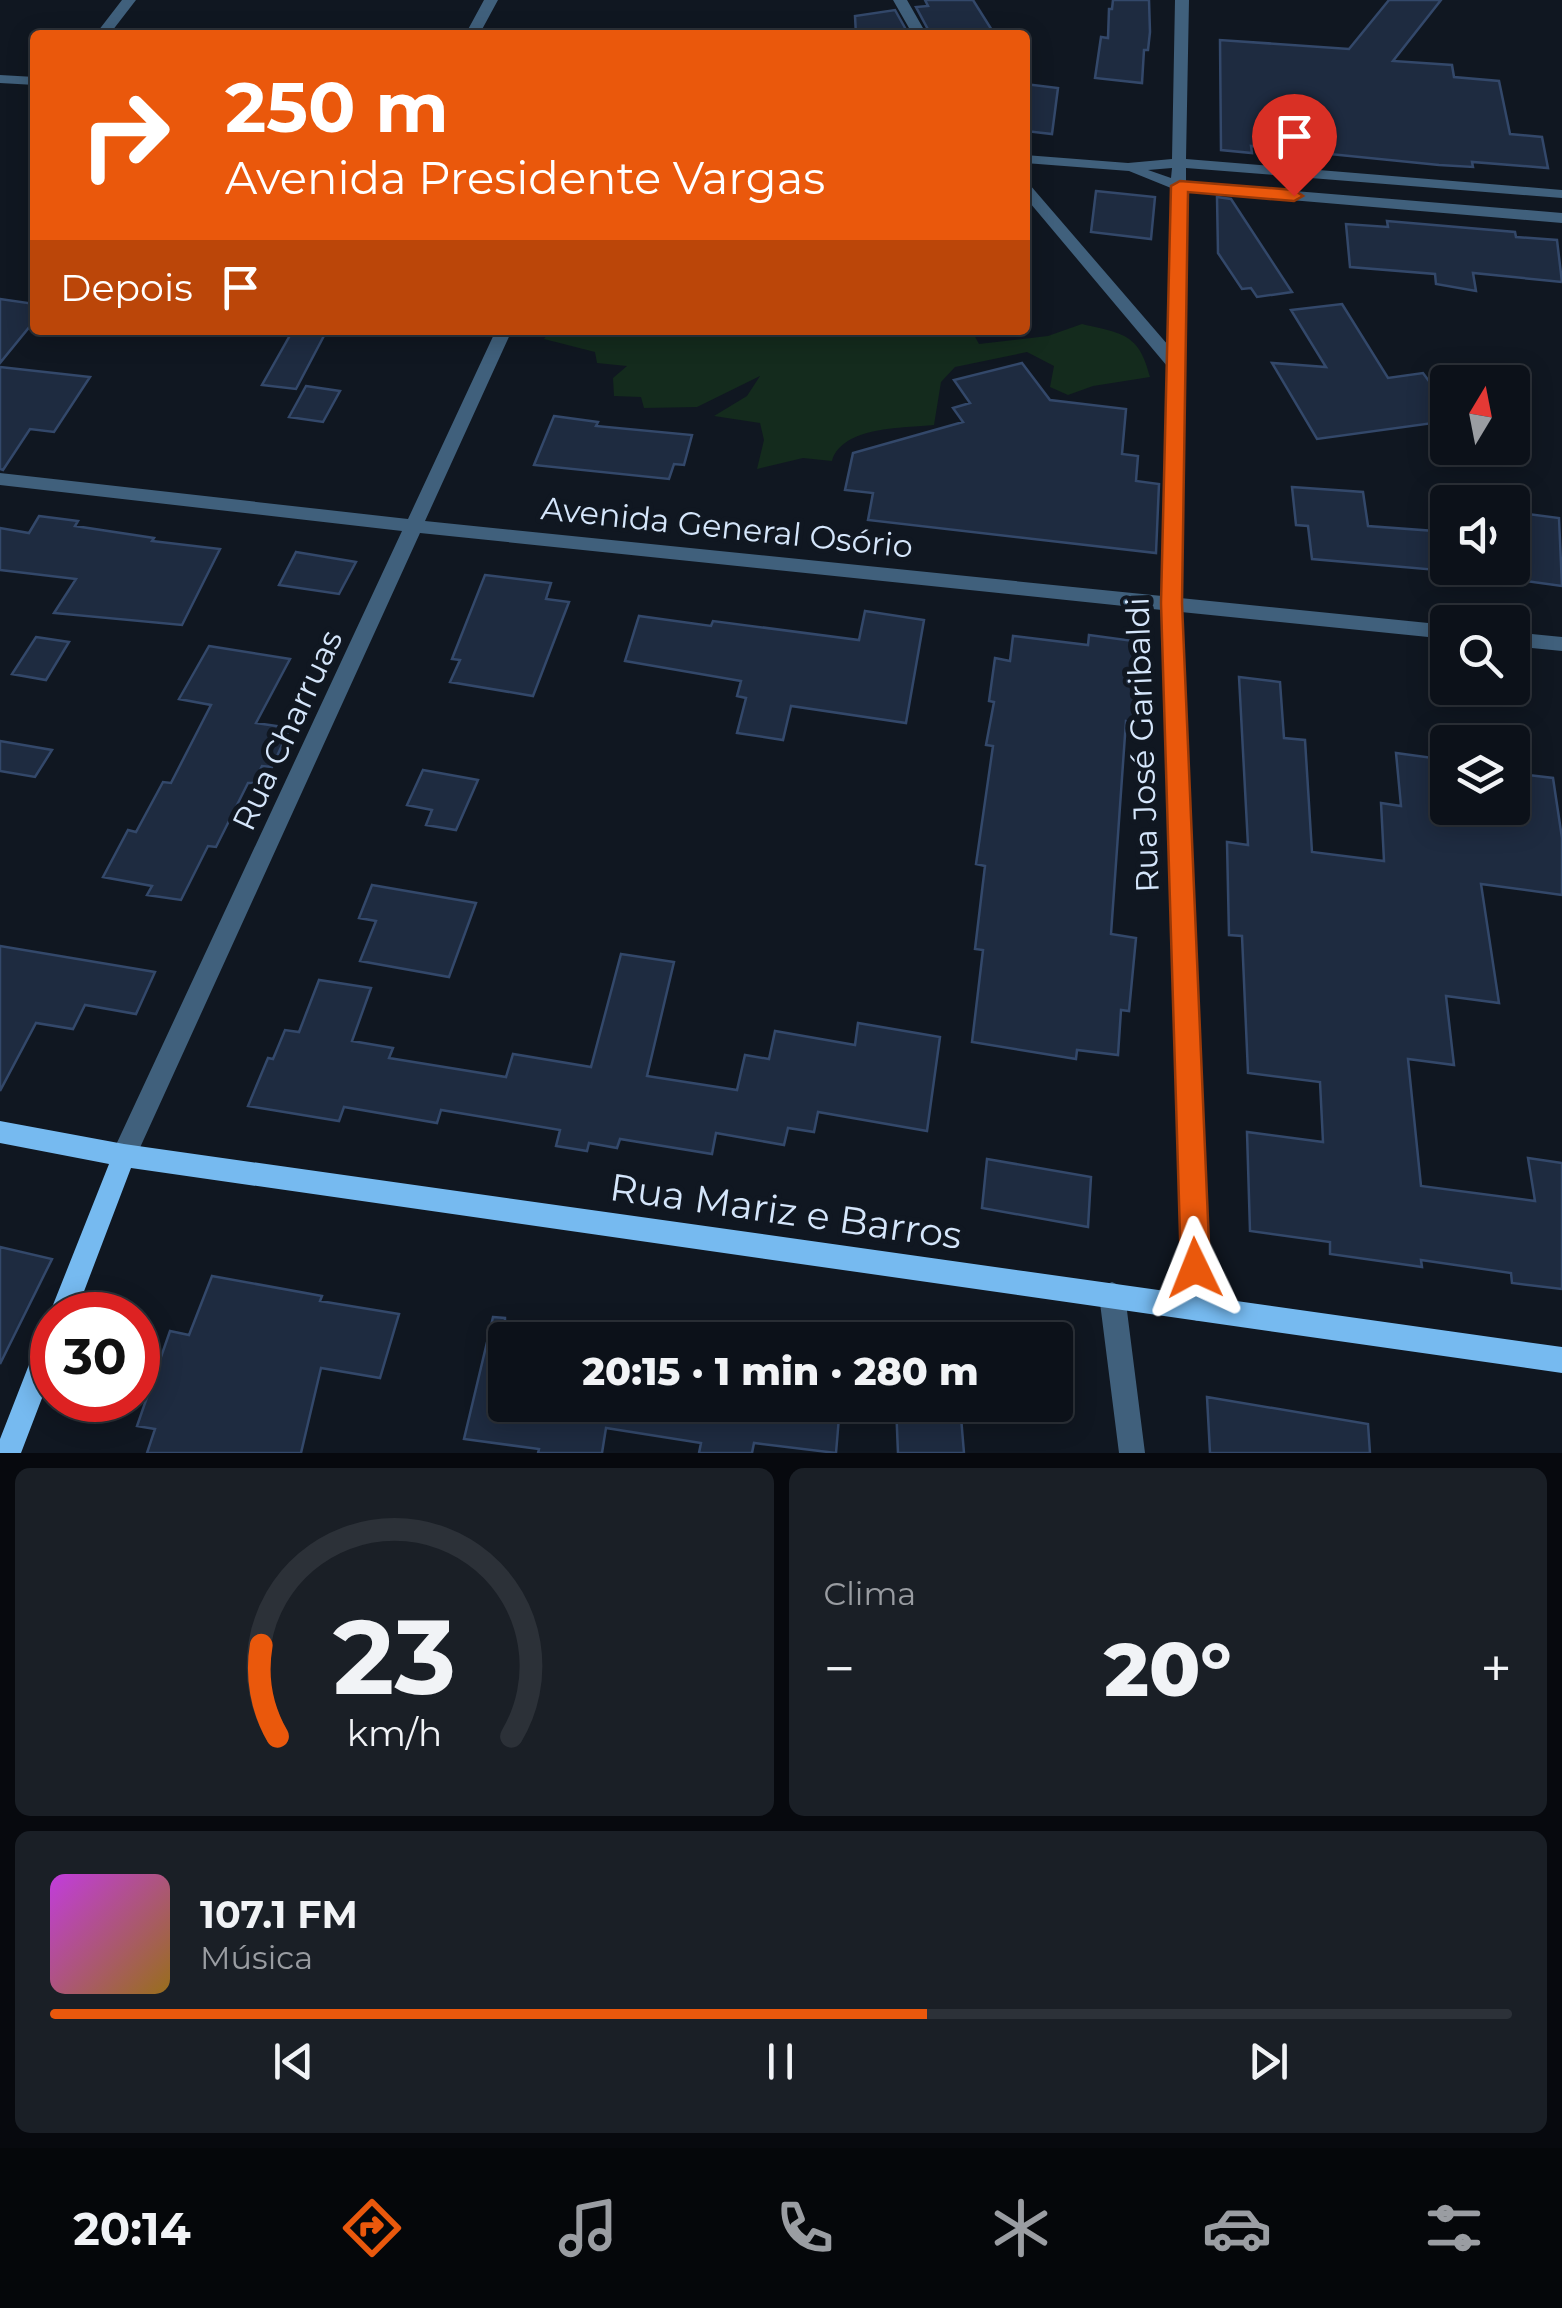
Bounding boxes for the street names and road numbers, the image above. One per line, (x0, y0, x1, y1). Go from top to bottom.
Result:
street label: Avenida General Osório (539, 488, 915, 566)
street label: Rua José Garibaldi (1117, 597, 1167, 893)
street label: Rua Charruas (224, 624, 350, 836)
street label: Rua Mariz e Barros (607, 1163, 965, 1259)

